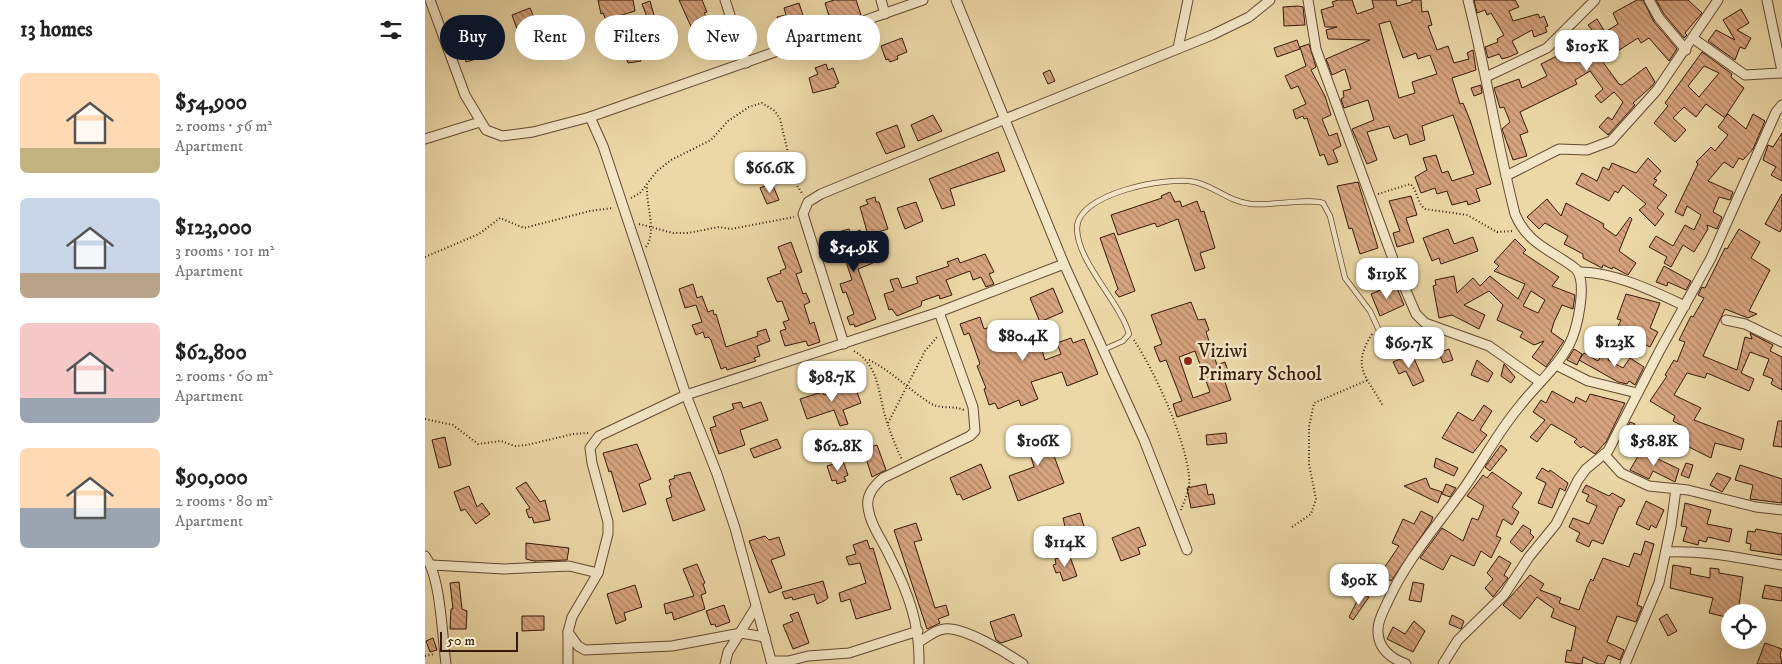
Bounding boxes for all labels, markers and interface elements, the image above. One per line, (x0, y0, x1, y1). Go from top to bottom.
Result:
chip: Buy (440, 15, 505, 60)
chip: Rent (515, 15, 585, 60)
chip: Filters (595, 15, 678, 60)
chip: New (688, 15, 757, 60)
chip: Apartment (767, 15, 880, 60)
icon: filters (377, 16, 405, 44)
text: 13 homes (20, 17, 93, 43)
pin: $105K (1552, 30, 1622, 72)
text: $105K (1566, 36, 1608, 56)
text: $54,900 (175, 90, 247, 116)
icon: home (60, 93, 120, 153)
text: 2 rooms · 56 m² (175, 116, 272, 136)
text: Apartment (175, 136, 243, 156)
pin: $66.6K (729, 152, 811, 194)
text: $66.6K (746, 158, 794, 178)
text: $123,000 (175, 215, 252, 241)
icon: home (60, 218, 120, 278)
pin: $54.9K (813, 230, 895, 273)
text: $54.9K (830, 237, 878, 257)
text: 3 rooms · 101 m² (175, 241, 274, 261)
pin: $119K (1352, 258, 1422, 300)
text: Apartment (175, 261, 243, 281)
text: $119K (1367, 264, 1407, 284)
pin: $80.4K (982, 320, 1064, 362)
text: $80.4K (998, 326, 1048, 346)
pin: $69.7K (1368, 326, 1450, 369)
pin: $123K (1580, 326, 1650, 368)
text: $123K (1595, 332, 1635, 352)
text: $69.7K (1385, 333, 1433, 353)
place label: Viziwi Primary School (1197, 339, 1322, 387)
text: $62,800 (175, 340, 247, 366)
icon: home (60, 343, 120, 403)
marker: Viziwi Primary School (1182, 355, 1194, 367)
pin: $98.7K (791, 360, 873, 403)
text: 2 rooms · 60 m² (175, 366, 273, 386)
text: $98.7K (808, 367, 856, 387)
text: Apartment (175, 386, 243, 406)
pin: $106K (1003, 424, 1073, 467)
pin: $58.8K (1613, 424, 1695, 467)
pin: $62.8K (797, 430, 879, 472)
text: $106K (1017, 431, 1059, 451)
text: $58.8K (1630, 431, 1678, 451)
text: $62.8K (814, 436, 862, 456)
text: $90,000 (175, 465, 248, 491)
icon: home (60, 468, 120, 528)
text: 2 rooms · 80 m² (175, 491, 273, 511)
text: Apartment (175, 511, 243, 531)
pin: $114K (1030, 526, 1100, 568)
text: $114K (1045, 532, 1085, 552)
pin: $90K (1329, 564, 1389, 606)
text: $90K (1341, 570, 1377, 590)
map controls (1721, 604, 1766, 649)
button: locate (1721, 604, 1766, 649)
scale bar (440, 629, 517, 652)
text: 50 m (447, 632, 475, 650)

